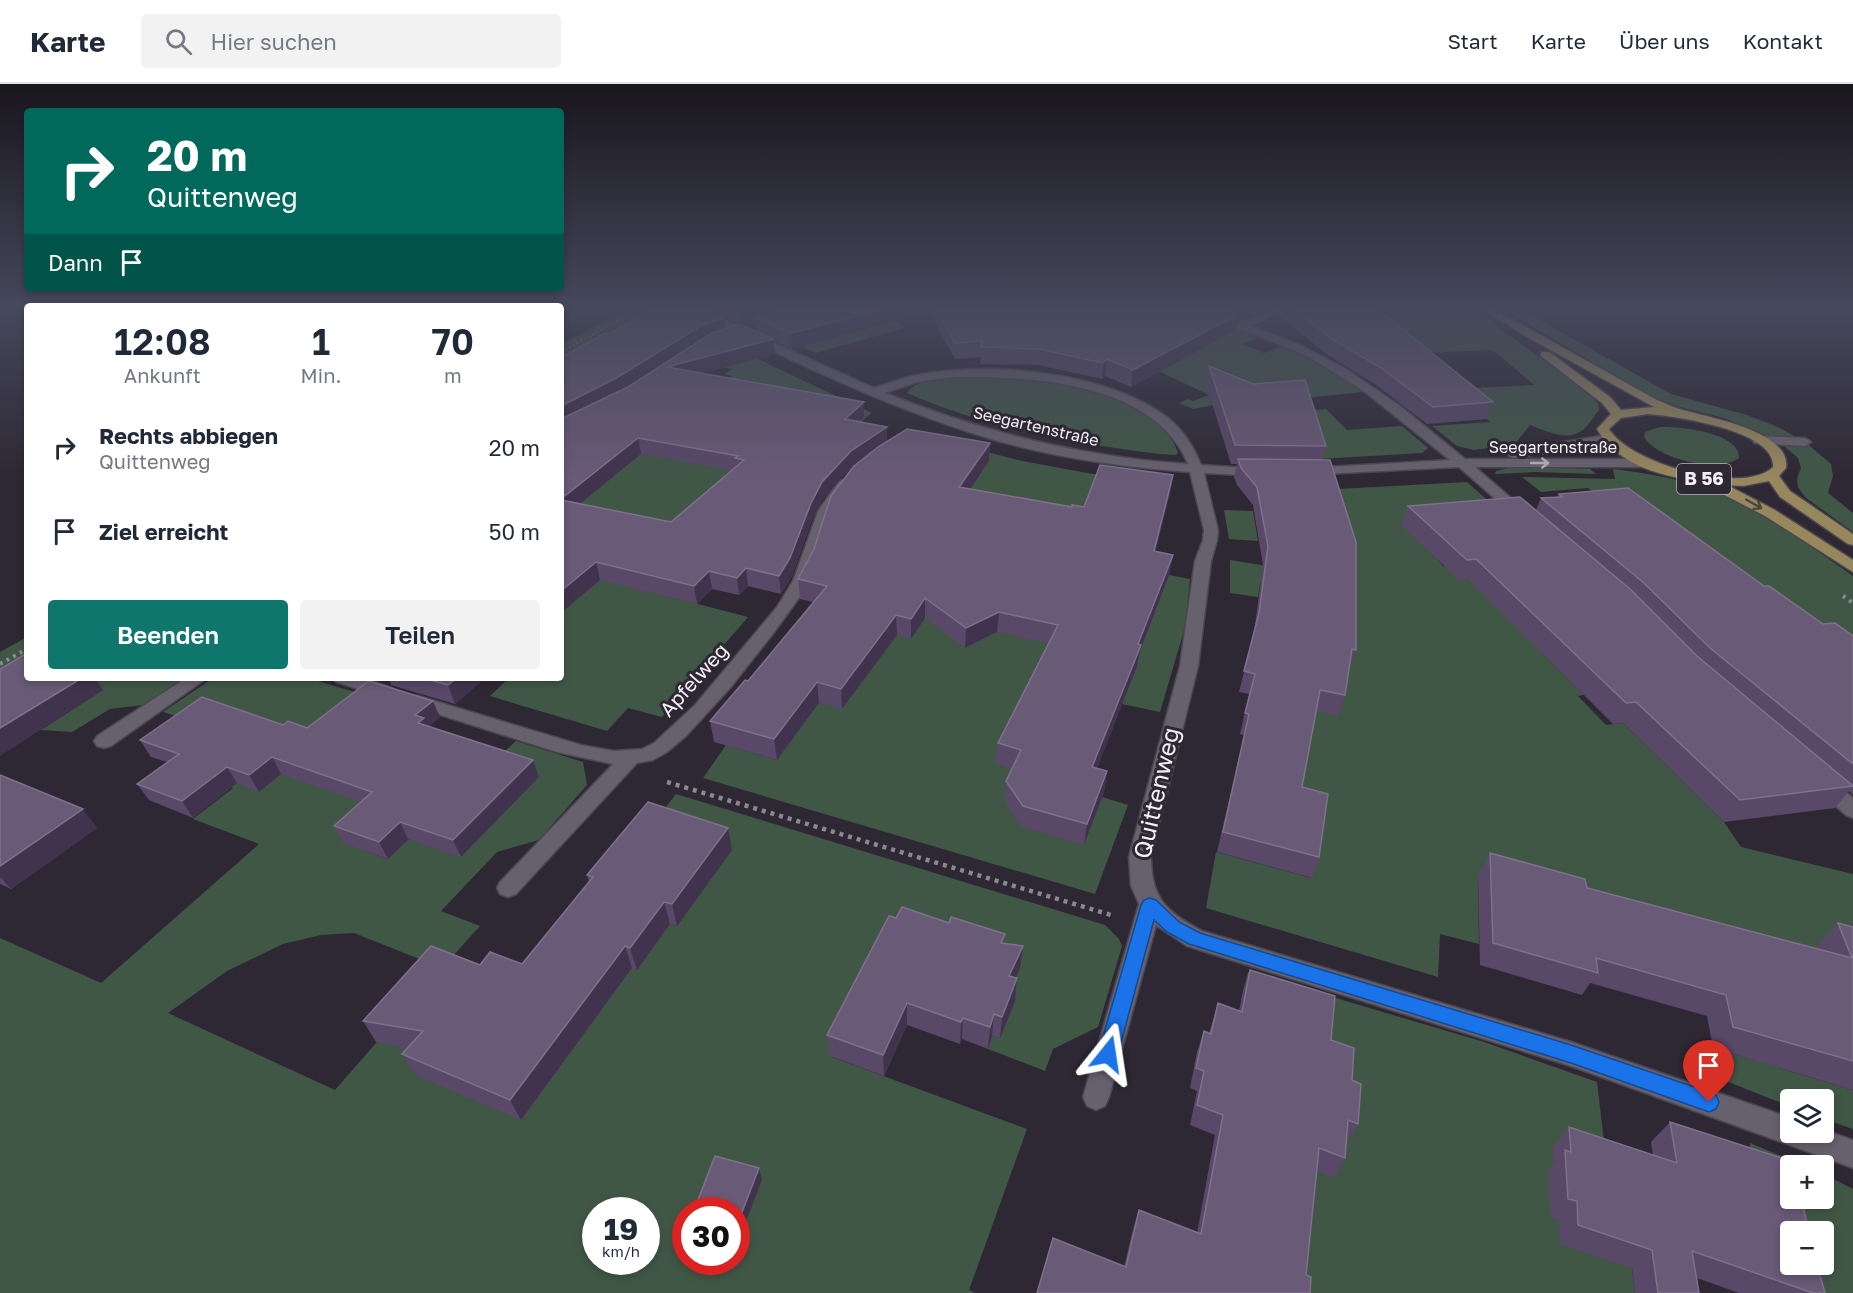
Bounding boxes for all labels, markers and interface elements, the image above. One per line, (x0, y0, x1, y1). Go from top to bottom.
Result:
search box (141, 14, 561, 68)
text: Karte (30, 25, 105, 58)
icon: search (162, 25, 195, 58)
text: Hier suchen (210, 28, 337, 55)
text: Start (1447, 28, 1498, 54)
text: Karte (1531, 28, 1586, 54)
text: Über uns (1619, 28, 1710, 54)
text: Kontakt (1743, 28, 1823, 54)
text: 20 m (147, 130, 247, 180)
icon: right (48, 132, 126, 210)
text: Quittenweg (147, 181, 298, 213)
icon: arrive (115, 246, 148, 279)
text: Dann (48, 249, 103, 276)
text: 12:08 (114, 320, 211, 363)
text: 1 (312, 320, 330, 363)
text: 70 (432, 320, 474, 363)
text: Ankunft (124, 363, 201, 387)
text: Min. (301, 363, 341, 387)
text: m (444, 363, 462, 387)
street label: Seegartenstraße (971, 402, 1101, 450)
text: Rechts abbiegen (99, 422, 278, 449)
icon: right (48, 431, 81, 464)
text: 20 m (489, 434, 540, 461)
street label: Seegartenstraße (1489, 437, 1617, 457)
text: Quittenweg (99, 449, 211, 473)
one-way arrow (1530, 457, 1550, 469)
road number: B 56 (1677, 464, 1731, 494)
one-way arrow (1745, 499, 1763, 510)
icon: arrive (48, 515, 81, 548)
text: Ziel erreicht (99, 518, 228, 545)
text: 50 m (489, 518, 540, 545)
button: Beenden (48, 600, 288, 669)
button: Teilen (300, 600, 540, 669)
street label: Apfelweg (654, 638, 732, 721)
street label: Quittenweg (1126, 724, 1185, 861)
position arrow (1076, 1022, 1140, 1086)
pin (1683, 1040, 1734, 1102)
icon: arrive (1692, 1049, 1725, 1082)
map controls (1780, 1089, 1834, 1275)
button: layers (1780, 1089, 1834, 1143)
button: + (1780, 1155, 1834, 1209)
speed limit sign: 30 (672, 1197, 750, 1275)
text: 19 (604, 1211, 638, 1247)
button: − (1780, 1221, 1834, 1275)
text: km/h (602, 1242, 640, 1260)

